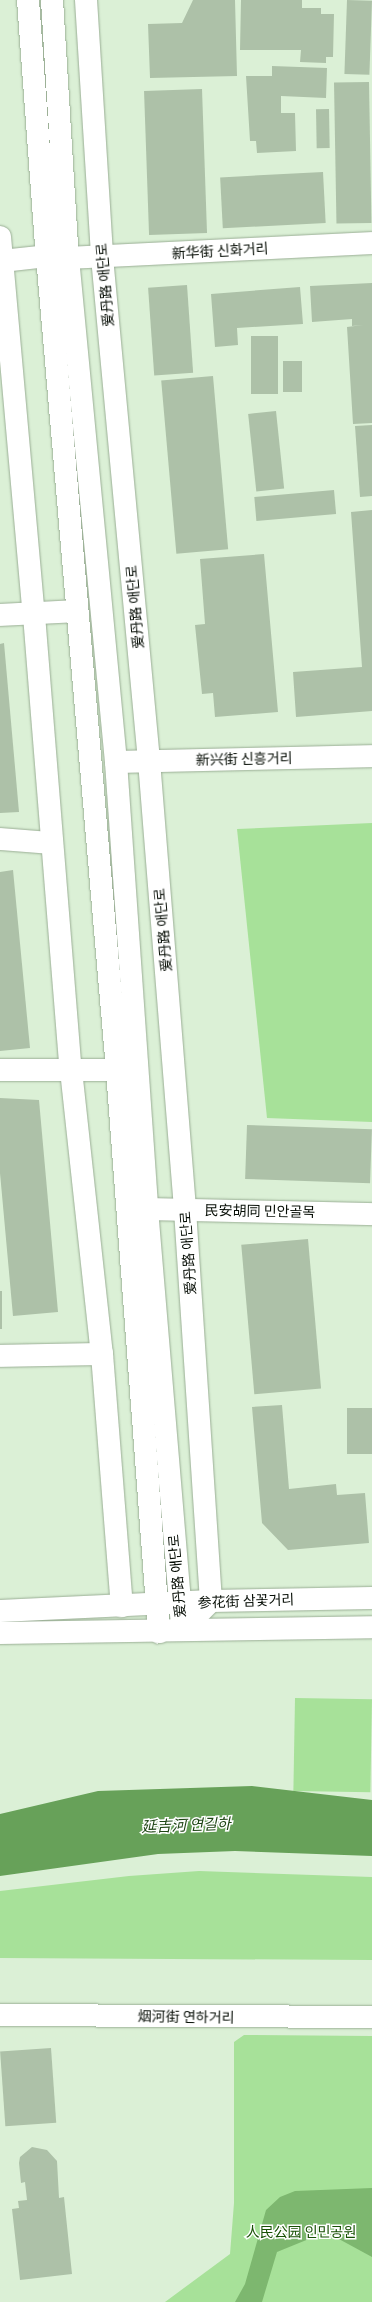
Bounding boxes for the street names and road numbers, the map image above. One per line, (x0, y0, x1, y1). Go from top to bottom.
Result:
street label: 新华街 신화거리 (171, 240, 269, 262)
street label: 爱丹路 애단로 (93, 243, 117, 327)
street label: 爱丹路 애단로 (123, 565, 147, 649)
street label: 新兴街 신흥거리 (196, 750, 292, 768)
street label: 爱丹路 애단로 (151, 888, 175, 972)
street label: 民安胡同 민안골목 (205, 1202, 315, 1220)
street label: 爱丹路 애단로 (177, 1211, 199, 1295)
street label: 爱丹路 애단로 (165, 1534, 189, 1618)
street label: 参花街 삼꽃거리 (197, 1591, 295, 1611)
street label: 烟河街 연하거리 (138, 2008, 234, 2026)

